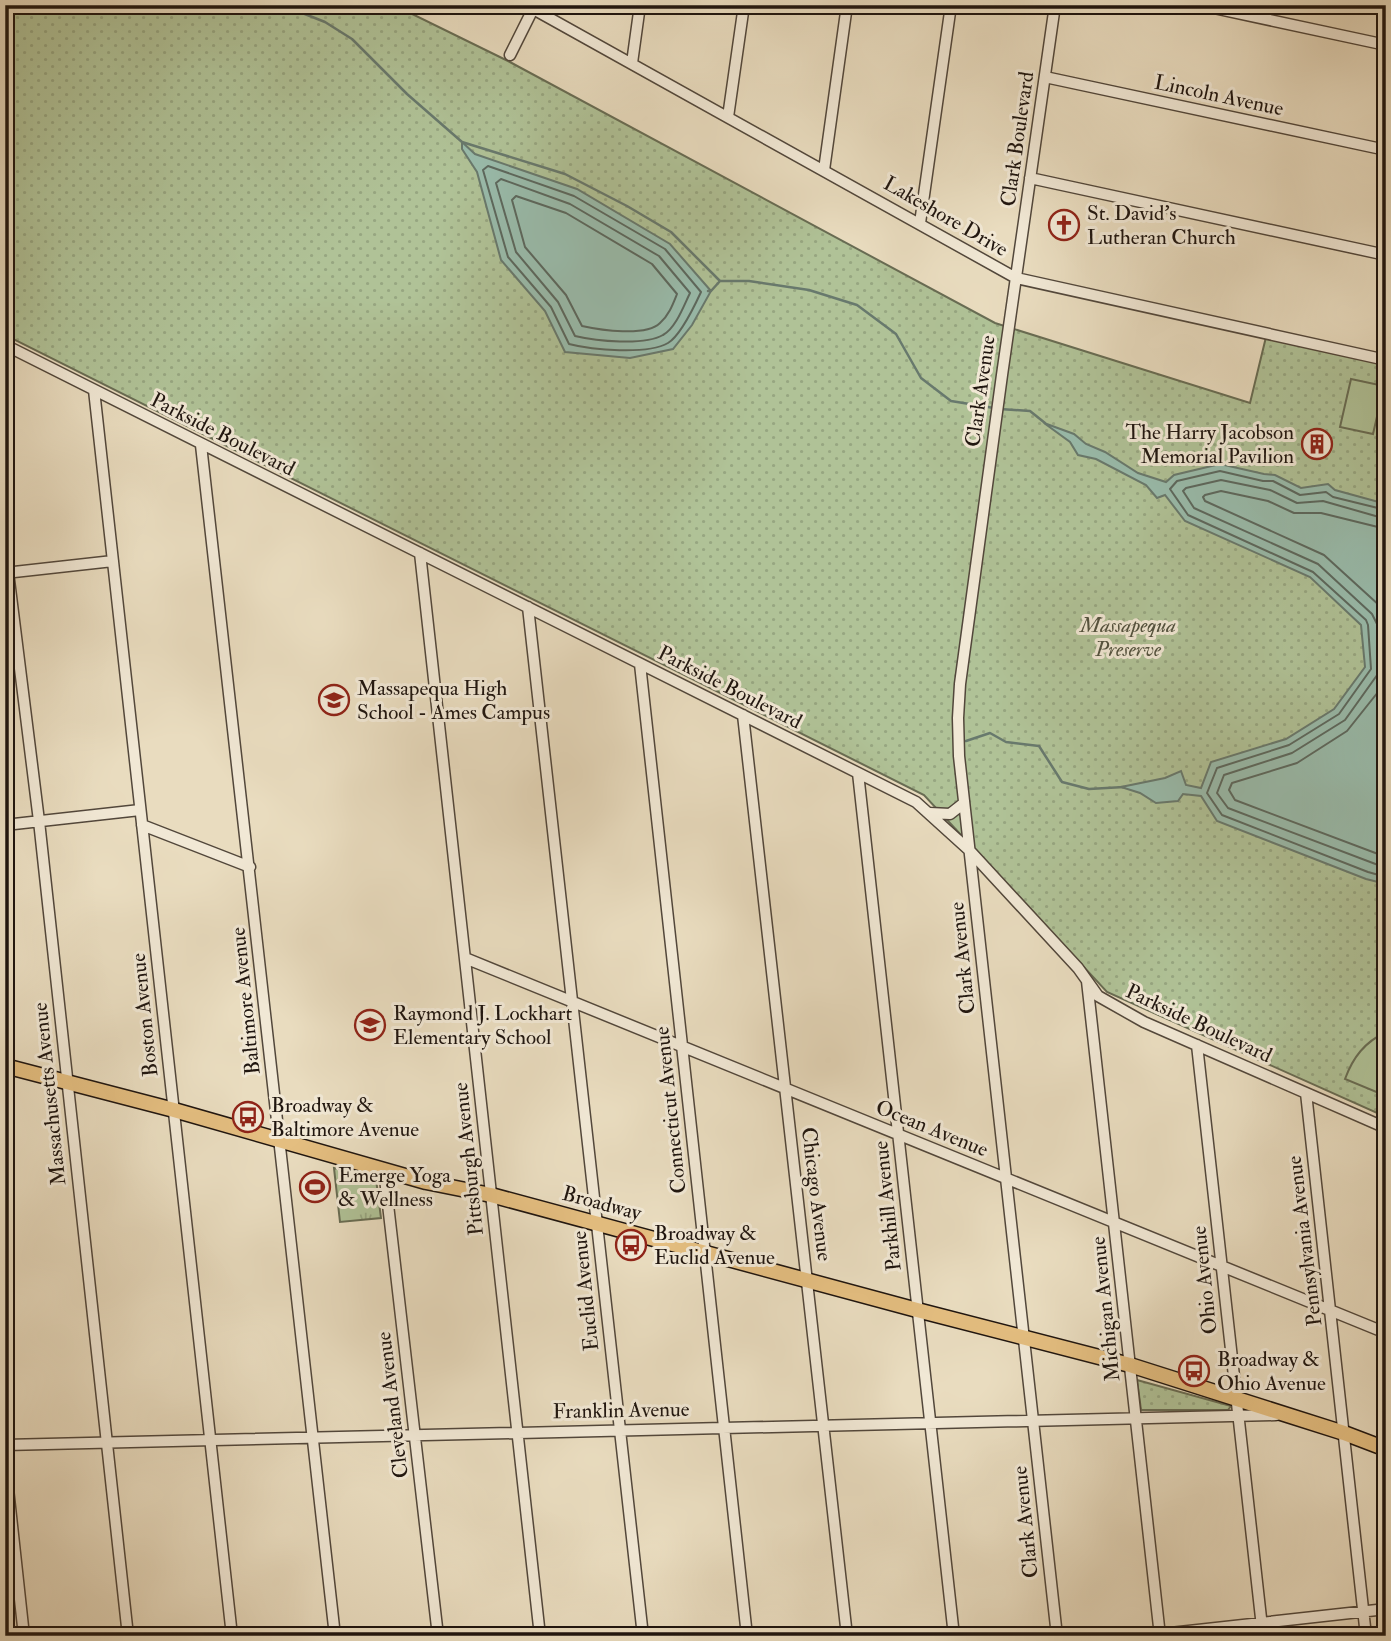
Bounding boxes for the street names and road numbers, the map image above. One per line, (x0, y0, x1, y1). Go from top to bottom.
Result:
street label: Clark Boulevard (995, 69, 1040, 208)
street label: Lincoln Avenue (1152, 69, 1286, 122)
street label: Lakeshore Drive (879, 170, 1013, 263)
street label: Clark Avenue (959, 333, 1002, 449)
street label: Parkside Boulevard (146, 386, 300, 483)
street label: Parkside Boulevard (653, 639, 807, 736)
street label: Clark Avenue (943, 900, 982, 1015)
street label: Baltimore Avenue (224, 926, 267, 1076)
street label: Boston Avenue (125, 952, 164, 1078)
street label: Parkside Boulevard (1121, 978, 1277, 1070)
street label: Massachusetts Avenue (26, 1001, 73, 1187)
street label: Connecticut Avenue (648, 1025, 693, 1195)
street label: Pittsburgh Avenue (447, 1081, 490, 1237)
street label: Ocean Avenue (872, 1094, 992, 1163)
street label: Chicago Avenue (795, 1126, 838, 1263)
street label: Parkhill Avenue (867, 1139, 908, 1272)
street label: Pennsylvania Avenue (1281, 1154, 1328, 1328)
street label: Broadway (559, 1180, 645, 1227)
street label: Ohio Avenue (1185, 1224, 1224, 1335)
street label: Euclid Avenue (566, 1229, 605, 1352)
street label: Michigan Avenue (1084, 1235, 1127, 1383)
street label: Cleveland Avenue (370, 1330, 415, 1480)
street label: Franklin Avenue (552, 1396, 690, 1425)
street label: Clark Avenue (1006, 1464, 1045, 1579)

